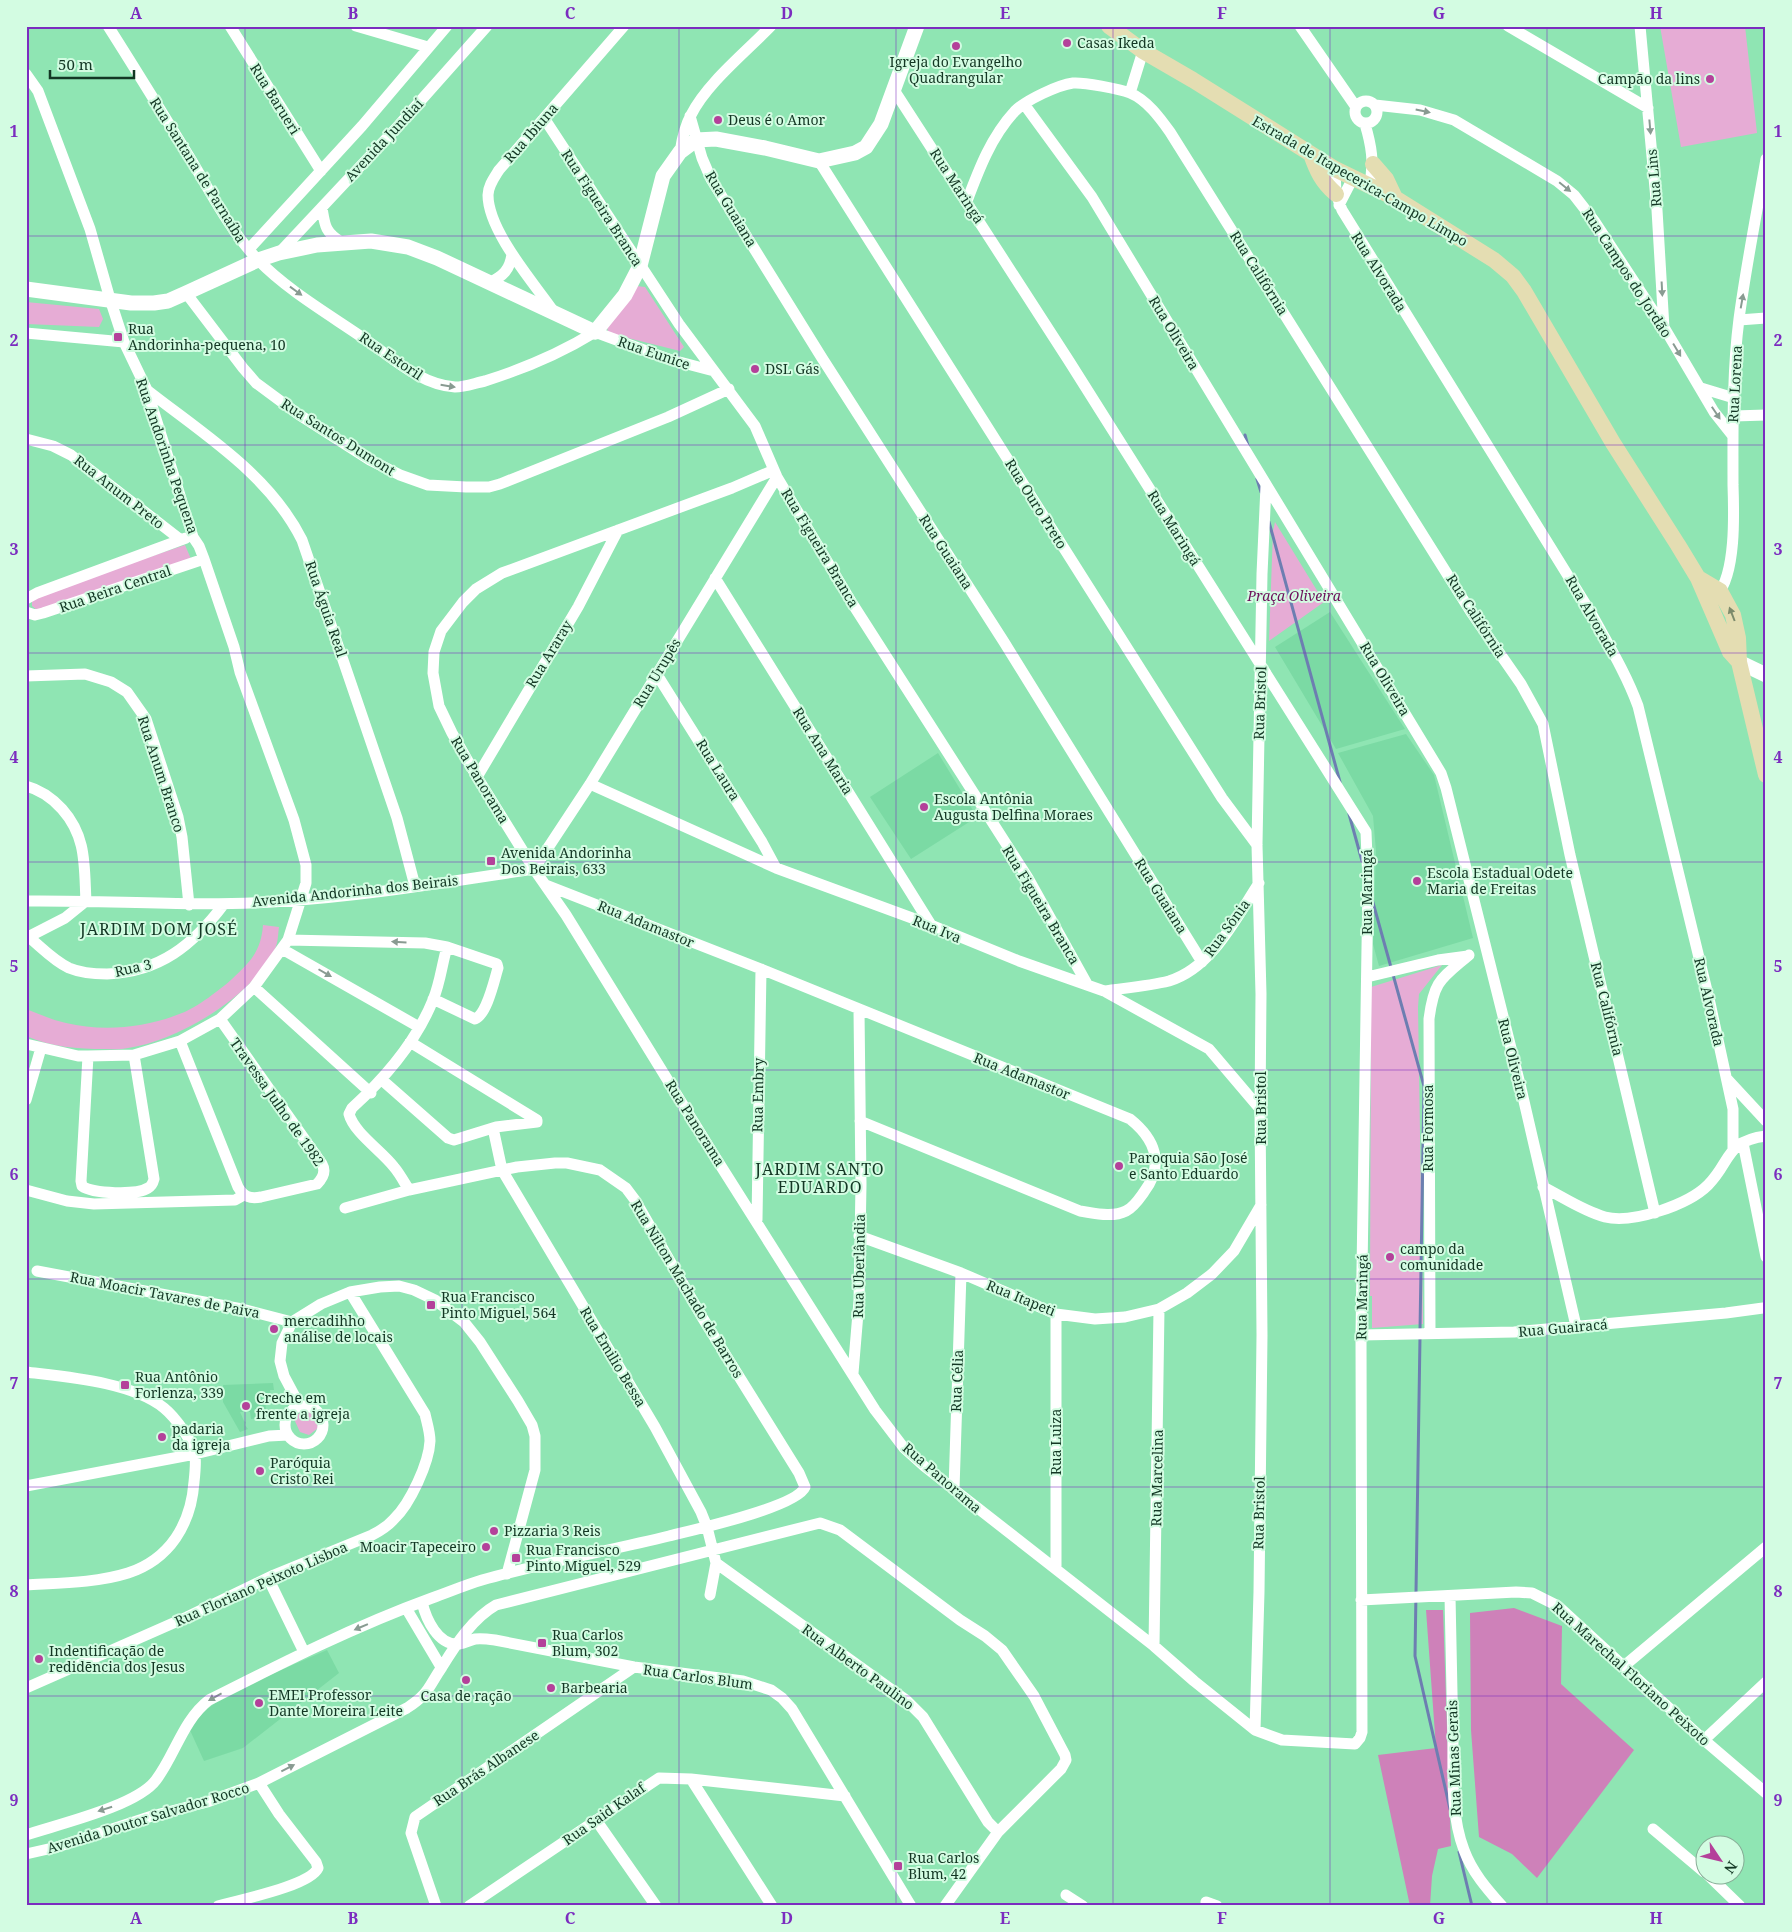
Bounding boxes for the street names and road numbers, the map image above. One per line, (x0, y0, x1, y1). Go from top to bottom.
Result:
street label: Rua Barueri (246, 59, 305, 138)
street label: Rua Santana de Parnaíba (146, 93, 251, 246)
street label: Avenida Jundiaí (340, 94, 427, 185)
street label: Rua Ibiuna (499, 99, 562, 167)
street label: Estrada de Itapecerica-Campo Limpo (1249, 111, 1471, 250)
street label: Rua Maringá (926, 144, 989, 227)
street label: Rua Figueira Branca (557, 146, 647, 270)
street label: Rua Lins (1642, 148, 1666, 208)
street label: Rua Guaiana (701, 167, 762, 250)
street label: Rua Campos do Jordão (1578, 204, 1676, 341)
street label: Rua Califórnia (1226, 227, 1293, 319)
street label: Rua Alvorada (1347, 228, 1412, 315)
street label: Rua Oliveira (1145, 292, 1204, 373)
street label: Rua Estoril (356, 327, 427, 384)
street label: Rua Eunice (616, 331, 693, 374)
street label: Rua Lorena (1723, 345, 1746, 423)
street label: Rua Andorinha Pequena (132, 375, 203, 536)
street label: Rua Santos Dumont (278, 394, 399, 479)
street label: Rua Anum Preto (70, 450, 168, 533)
street label: Rua Ouro Preto (1001, 455, 1072, 552)
street label: Rua Figueira Branca (777, 485, 864, 611)
street label: Rua Maringá (1144, 486, 1205, 569)
street label: Rua Guaiana (915, 511, 978, 593)
street label: Rua Águia Real (301, 558, 352, 660)
street label: Rua Beira Central (56, 560, 174, 617)
street label: Rua Califórnia (1442, 570, 1511, 661)
street label: Rua Alvorada (1562, 572, 1623, 660)
street label: Rua Araray (521, 616, 576, 691)
street label: Rua Urupês (628, 635, 685, 711)
street label: Rua Oliveira (1356, 638, 1415, 719)
street label: Rua Bristol (1249, 665, 1270, 740)
street label: Rua Ana Maria (789, 703, 858, 798)
street label: Rua Anum Branco (134, 713, 189, 835)
street label: Rua Panorama (447, 733, 514, 827)
street label: Rua Laura (692, 735, 745, 804)
street label: Rua Figueira Branca (998, 842, 1085, 968)
street label: Rua Maringá (1357, 849, 1376, 935)
street label: Rua Guaiana (1131, 854, 1192, 937)
street label: Avenida Andorinha dos Beirais (251, 870, 459, 911)
street label: Rua Adamastor (595, 895, 698, 952)
street label: Rua Sônia (1199, 895, 1254, 960)
street label: Rua Iva (910, 910, 964, 947)
street label: Rua 3 (113, 954, 153, 981)
street label: Rua Alvorada (1690, 956, 1729, 1048)
street label: Rua Califórnia (1587, 960, 1628, 1058)
street label: Rua Oliveira (1494, 1016, 1533, 1102)
street label: Travessa Julho de 1982 (226, 1034, 329, 1170)
street label: Rua Adamastor (971, 1047, 1074, 1104)
street label: Rua Embry (747, 1057, 768, 1132)
street label: Rua Bristol (1251, 1071, 1270, 1145)
street label: Rua Panorama (661, 1076, 730, 1170)
street label: Rua Formosa (1418, 1084, 1437, 1172)
street label: Rua Nilton Machado de Barros (627, 1196, 748, 1381)
street label: Rua Uberlândia (848, 1213, 869, 1318)
street label: Rua Maringá (1351, 1254, 1372, 1340)
street label: Rua Moacir Tavares de Paiva (69, 1267, 262, 1322)
street label: Rua Itapeti (984, 1275, 1059, 1320)
street label: Rua Emilio Bessa (576, 1303, 651, 1410)
street label: Rua Guairacá (1517, 1314, 1609, 1341)
street label: Rua Célia (946, 1349, 967, 1412)
street label: Rua Luiza (1046, 1409, 1065, 1475)
street label: Rua Marcelina (1146, 1429, 1167, 1527)
street label: Rua Panorama (899, 1438, 986, 1517)
street label: Rua Bristol (1248, 1475, 1269, 1550)
street label: Rua Floriano Peixoto Lisboa (171, 1537, 350, 1630)
street label: Rua Marechal Floriano Peixoto (1548, 1598, 1714, 1750)
street label: Rua Alberto Paulino (798, 1619, 918, 1714)
street label: Rua Carlos Blum (642, 1659, 754, 1694)
street label: Rua Minas Gerais (1442, 1699, 1465, 1817)
street label: Rua Brás Albanese (429, 1725, 542, 1810)
street label: Rua Said Kalaf (559, 1777, 650, 1849)
street label: Avenida Doutor Salvador Rocco (44, 1778, 251, 1857)

